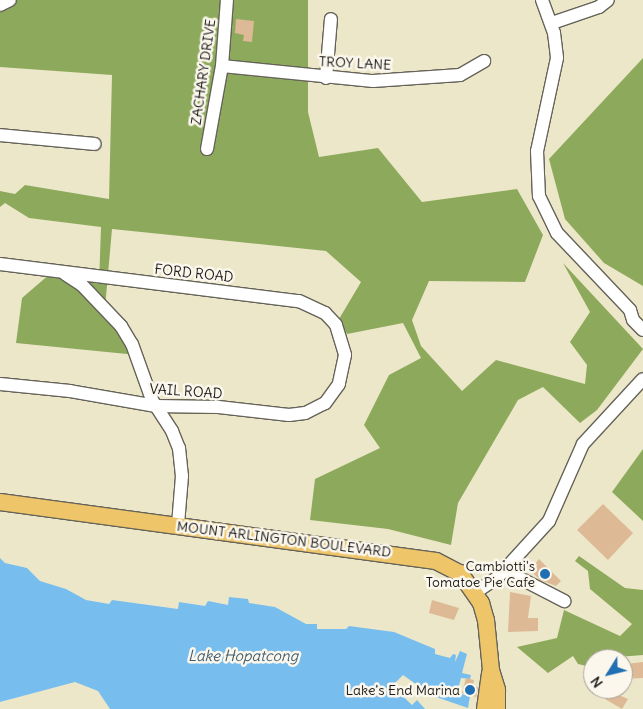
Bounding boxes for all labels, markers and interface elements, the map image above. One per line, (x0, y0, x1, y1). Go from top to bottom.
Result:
street label: ZACHARY DRIVE (187, 18, 219, 126)
street label: TROY LANE (318, 53, 392, 73)
street label: FORD ROAD (154, 260, 234, 286)
street label: VAIL ROAD (149, 380, 223, 402)
street label: MOUNT ARLINGTON BOULEVARD (176, 518, 392, 560)
place label: Cambiotti's Tomatoe Pie Cafe (426, 558, 535, 590)
marker: Cambiotti's Tomatoe Pie Cafe (539, 568, 551, 580)
water label: Lake Hopatcong (188, 647, 298, 665)
north arrow (583, 649, 633, 699)
text: N (587, 673, 607, 691)
place label: Lake's End Marina (346, 682, 460, 698)
marker: Lake's End Marina (464, 684, 476, 696)

